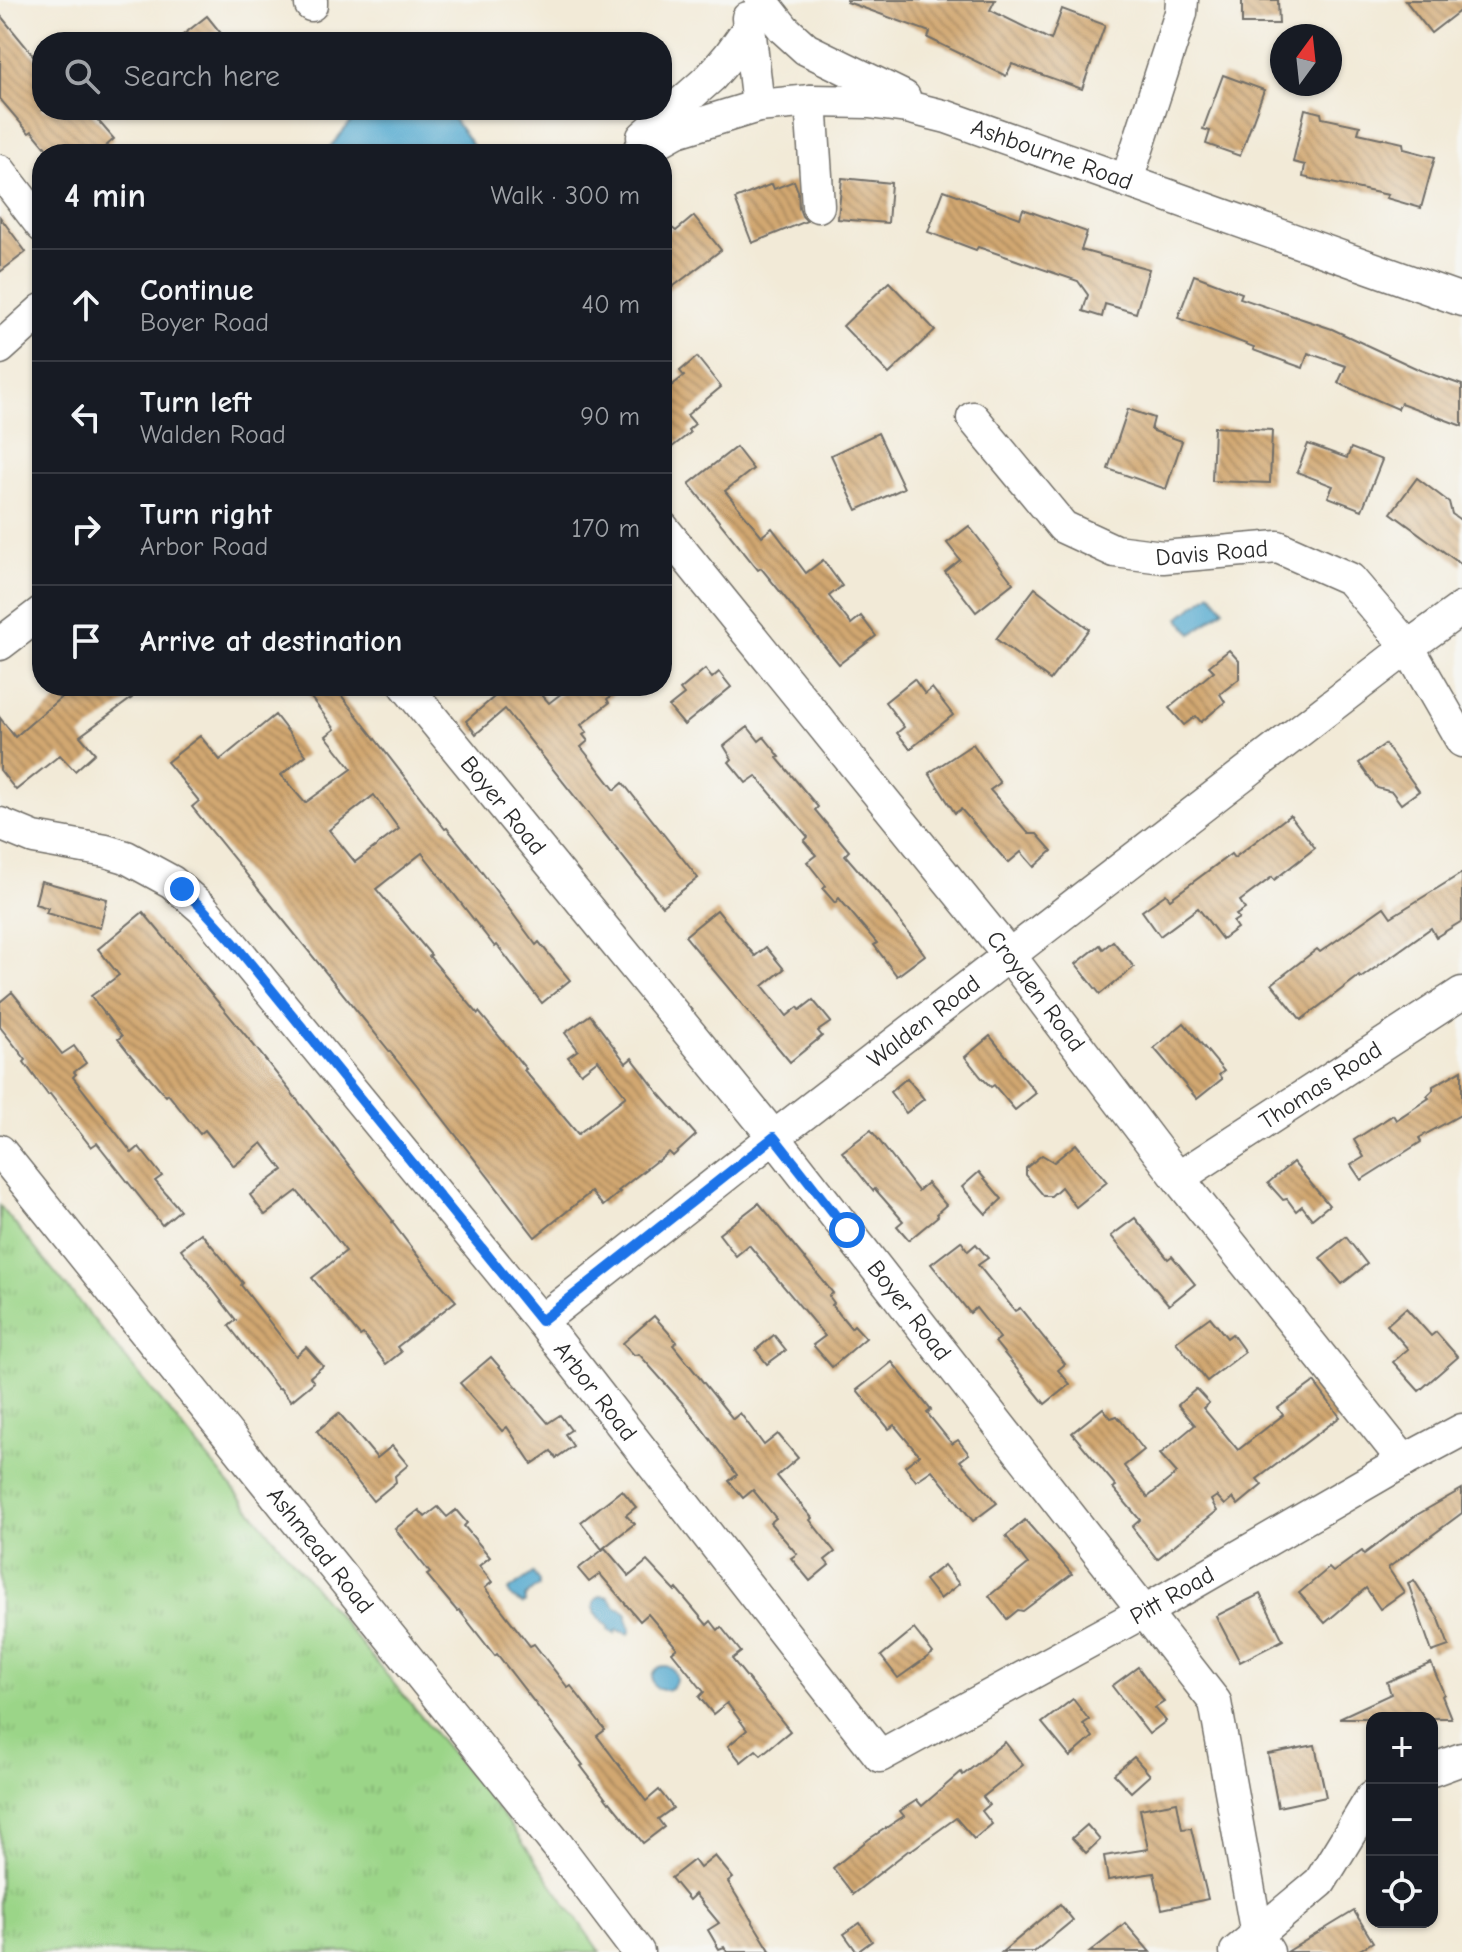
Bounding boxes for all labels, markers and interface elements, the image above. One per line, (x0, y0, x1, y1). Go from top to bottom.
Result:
north arrow (1270, 24, 1342, 96)
search box (32, 32, 672, 120)
icon: search (60, 54, 104, 98)
text: Search here (124, 59, 280, 94)
street label: Ashbourne Road (968, 113, 1136, 196)
text: 4 min (64, 176, 146, 216)
text: Walk · 300 m (491, 181, 640, 211)
text: Continue (140, 273, 254, 308)
icon: ahead (64, 283, 108, 327)
text: 40 m (581, 290, 640, 320)
text: Boyer Road (140, 308, 269, 338)
text: Turn left (140, 385, 252, 420)
icon: left (64, 395, 108, 439)
text: 90 m (580, 402, 640, 432)
text: Walden Road (140, 420, 286, 450)
text: Turn right (140, 497, 272, 532)
icon: right (64, 507, 108, 551)
text: 170 m (571, 514, 640, 544)
text: Arbor Road (140, 532, 268, 562)
street label: Davis Road (1154, 534, 1269, 572)
icon: arrive (64, 619, 108, 663)
text: Arrive at destination (140, 624, 402, 659)
street label: Boyer Road (455, 750, 552, 860)
route end (164, 871, 200, 907)
street label: Croyden Road (981, 925, 1091, 1057)
street label: Walden Road (862, 969, 986, 1074)
street label: Thomas Road (1254, 1035, 1387, 1135)
route start (829, 1212, 865, 1248)
street label: Boyer Road (862, 1255, 957, 1366)
street label: Arbor Road (548, 1336, 643, 1446)
street label: Ashmead Road (261, 1482, 380, 1619)
street label: Pitt Road (1125, 1560, 1219, 1630)
map controls (1366, 1712, 1438, 1928)
button: + (1366, 1712, 1438, 1784)
button: − (1366, 1784, 1438, 1856)
button: locate (1366, 1856, 1438, 1928)

